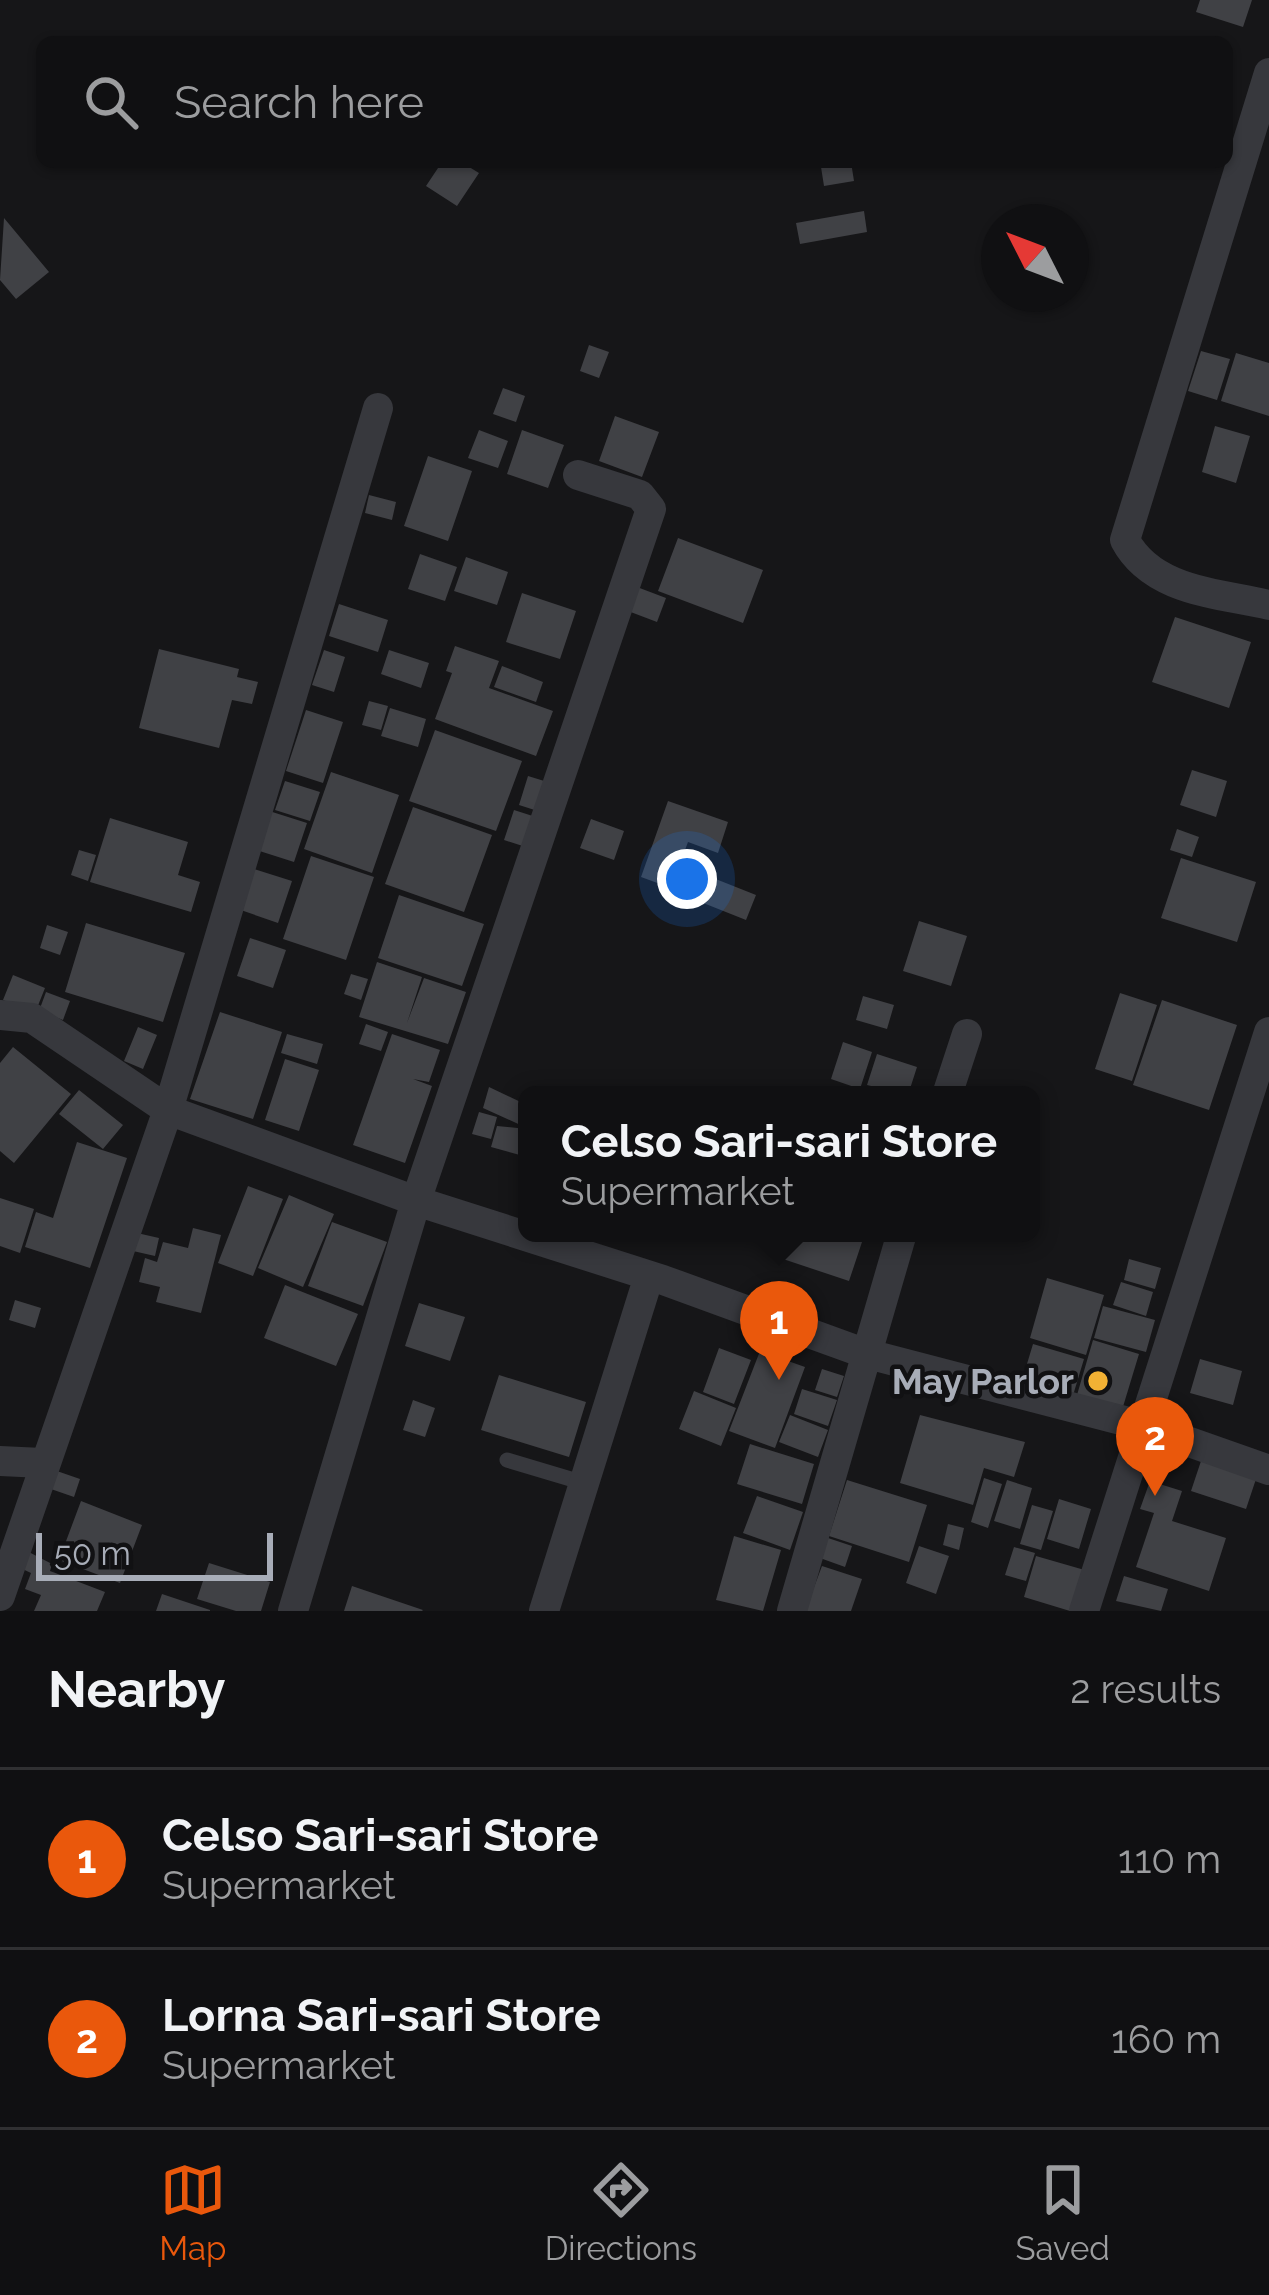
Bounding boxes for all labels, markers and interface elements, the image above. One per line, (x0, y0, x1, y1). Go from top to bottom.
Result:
search box (36, 36, 1233, 168)
icon: search (78, 69, 144, 135)
text: Search here (174, 76, 424, 129)
north arrow (981, 204, 1089, 312)
your location (657, 849, 717, 909)
popup (518, 1086, 1040, 1242)
text: Celso Sari-sari Store (561, 1115, 997, 1168)
text: Supermarket (561, 1168, 794, 1214)
pin: 1 (740, 1281, 818, 1380)
place label: May Parlor (892, 1360, 1074, 1402)
marker: May Parlor (1085, 1368, 1111, 1394)
pin: 2 (1116, 1397, 1194, 1496)
scale bar (36, 1527, 273, 1580)
text: 50 m (54, 1534, 131, 1573)
text: Nearby (48, 1659, 225, 1719)
text: 2 results (1070, 1666, 1221, 1712)
text: Celso Sari-sari Store (162, 1809, 598, 1862)
text: 1 (77, 1836, 97, 1882)
text: 110 m (1118, 1836, 1221, 1882)
text: Supermarket (162, 1862, 396, 1908)
text: Lorna Sari-sari Store (162, 1989, 601, 2042)
text: 2 (76, 2016, 98, 2062)
text: 160 m (1111, 2016, 1221, 2062)
text: Supermarket (162, 2042, 396, 2088)
tab: Map (159, 2157, 226, 2268)
tab: Directions (545, 2157, 697, 2268)
tab: Saved (1015, 2157, 1110, 2268)

